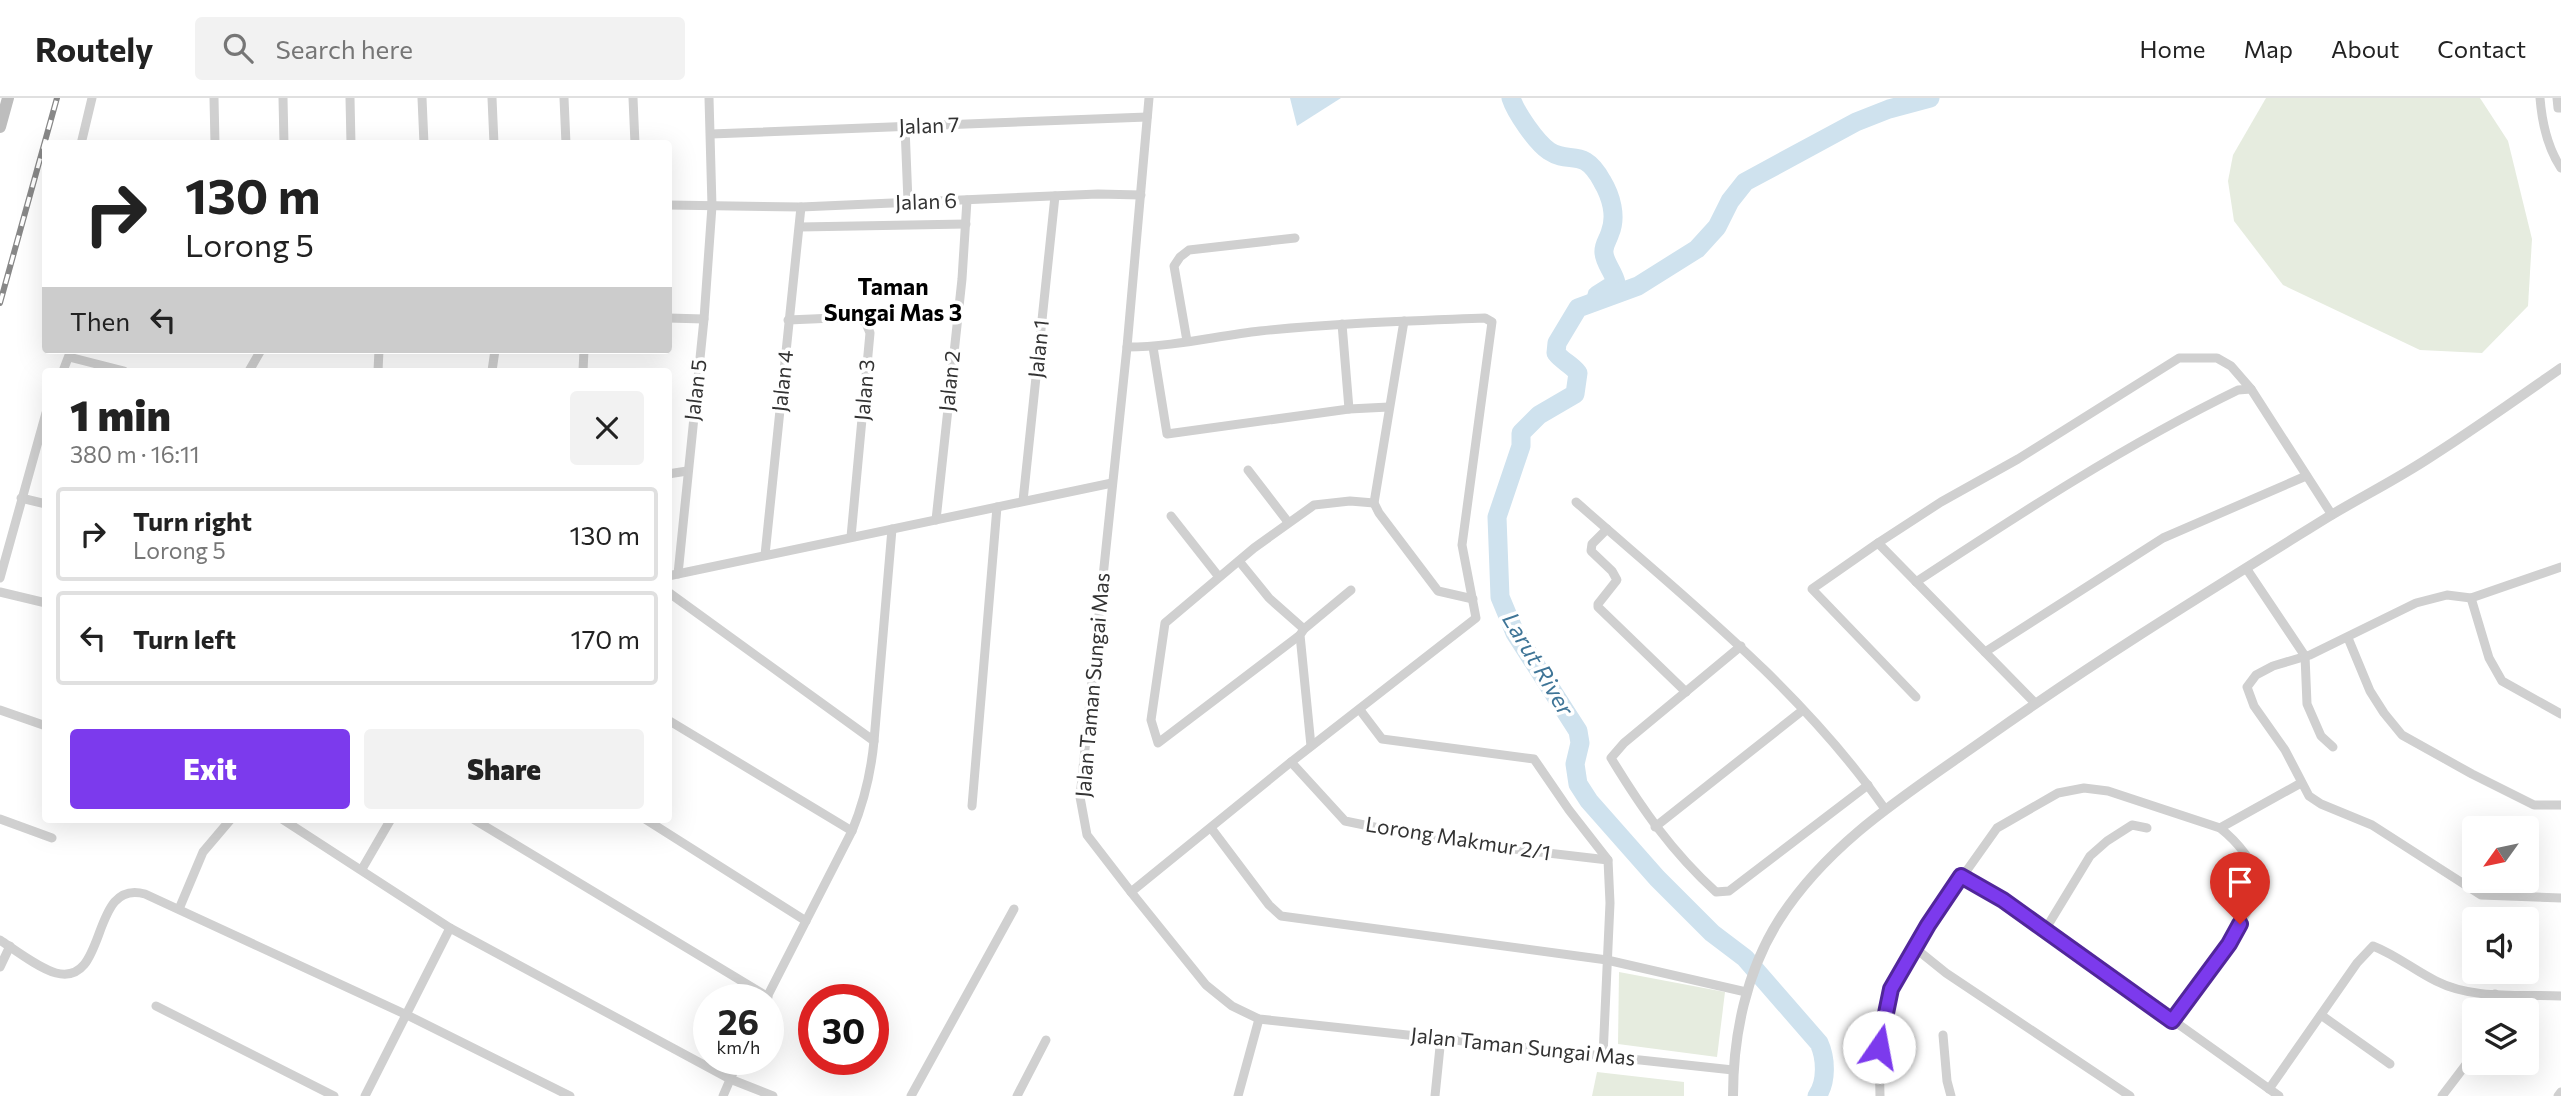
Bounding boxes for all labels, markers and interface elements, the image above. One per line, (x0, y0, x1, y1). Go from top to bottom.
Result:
search box (195, 17, 685, 80)
text: Routely (35, 28, 153, 69)
icon: search (219, 29, 257, 67)
text: Search here (275, 33, 413, 64)
text: Home (2140, 34, 2206, 63)
text: Map (2244, 34, 2293, 63)
text: About (2331, 34, 2399, 63)
text: Contact (2437, 34, 2526, 63)
street label: Jalan 7 (898, 111, 960, 138)
text: 130 m (185, 164, 320, 224)
icon: right (70, 168, 161, 259)
street label: Jalan 6 (894, 187, 957, 214)
text: Lorong 5 (185, 224, 314, 264)
district label: Taman Sungai Mas 3 (824, 272, 962, 326)
icon: left (144, 301, 182, 339)
text: Then (70, 305, 130, 336)
street label: Jalan 1 (1022, 318, 1053, 379)
street label: Jalan 4 (766, 348, 797, 413)
street label: Jalan 2 (933, 349, 964, 413)
street label: Jalan 5 (678, 358, 711, 422)
street label: Jalan 3 (848, 358, 879, 422)
text: 1 min (70, 388, 171, 440)
button: close (570, 391, 644, 465)
text: 380 m · 16:11 (70, 440, 200, 468)
text: Turn right (133, 505, 252, 536)
icon: right (74, 515, 112, 553)
text: 130 m (569, 519, 640, 550)
text: Lorong 5 (133, 536, 226, 564)
street label: Jalan Taman Sungai Mas (1069, 571, 1114, 798)
water label: Larut River (1497, 607, 1581, 721)
icon: left (74, 619, 112, 657)
text: Turn left (133, 623, 236, 654)
text: 170 m (571, 623, 640, 654)
button: Exit (70, 729, 350, 809)
button: Share (364, 729, 644, 809)
street label: Lorong Makmur 2/1 (1364, 811, 1553, 865)
north arrow (2462, 816, 2539, 892)
map controls (2462, 816, 2539, 1075)
pin (2210, 852, 2270, 924)
icon: arrive (2221, 863, 2259, 901)
button: sound (2462, 907, 2539, 984)
speed limit sign: 30 (798, 984, 889, 1075)
button: layers (2462, 998, 2539, 1075)
text: 26 (718, 999, 759, 1042)
position arrow (1842, 1010, 1916, 1084)
street label: Jalan Taman Sungai Mas (1410, 1021, 1637, 1070)
text: km/h (717, 1036, 760, 1058)

